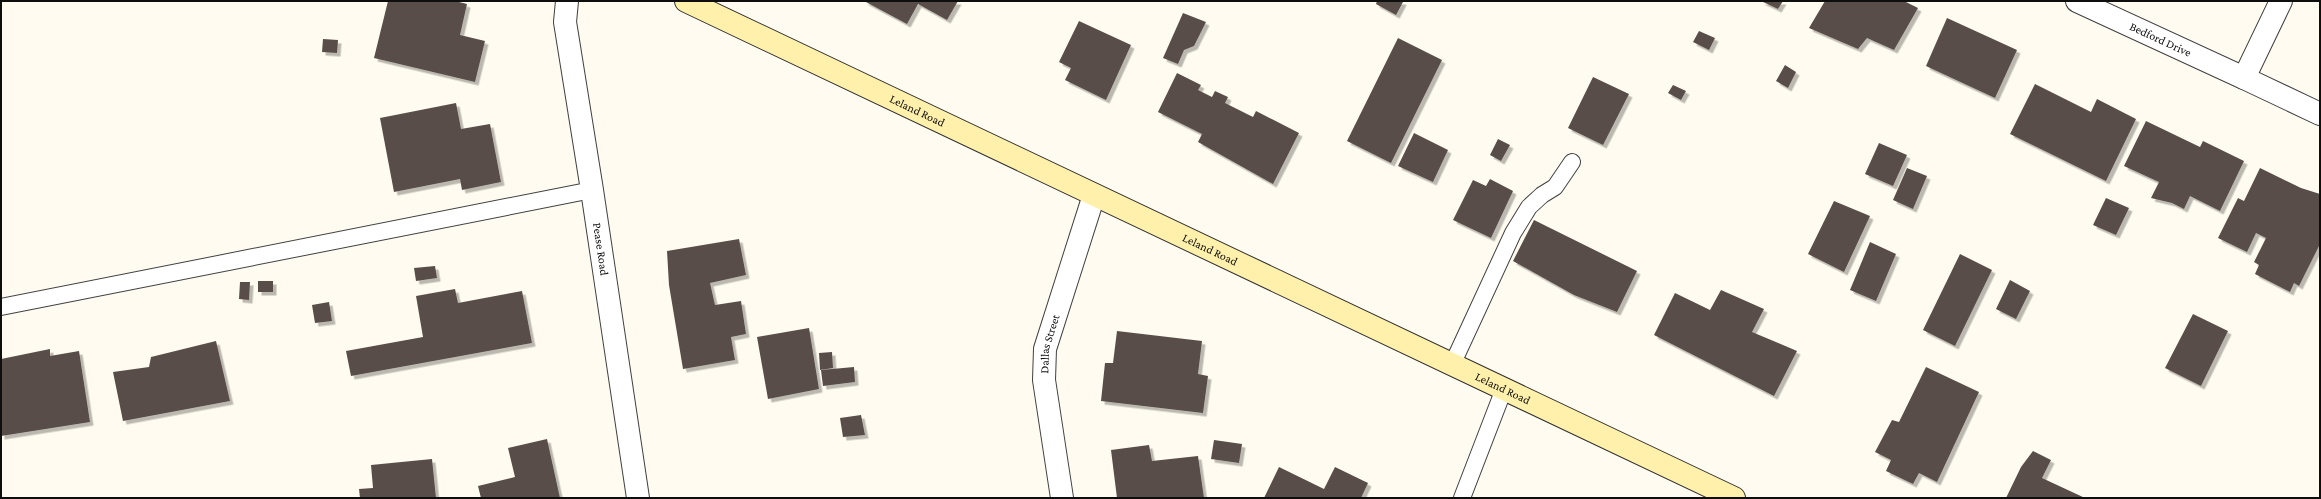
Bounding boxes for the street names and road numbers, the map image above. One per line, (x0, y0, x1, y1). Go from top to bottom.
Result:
street label: Bedford Drive (2127, 19, 2194, 60)
street label: Leland Road (887, 92, 948, 130)
street label: Pease Road (590, 222, 612, 277)
street label: Leland Road (1180, 230, 1240, 269)
street label: Dallas Street (1037, 312, 1063, 374)
street label: Leland Road (1473, 369, 1533, 408)

